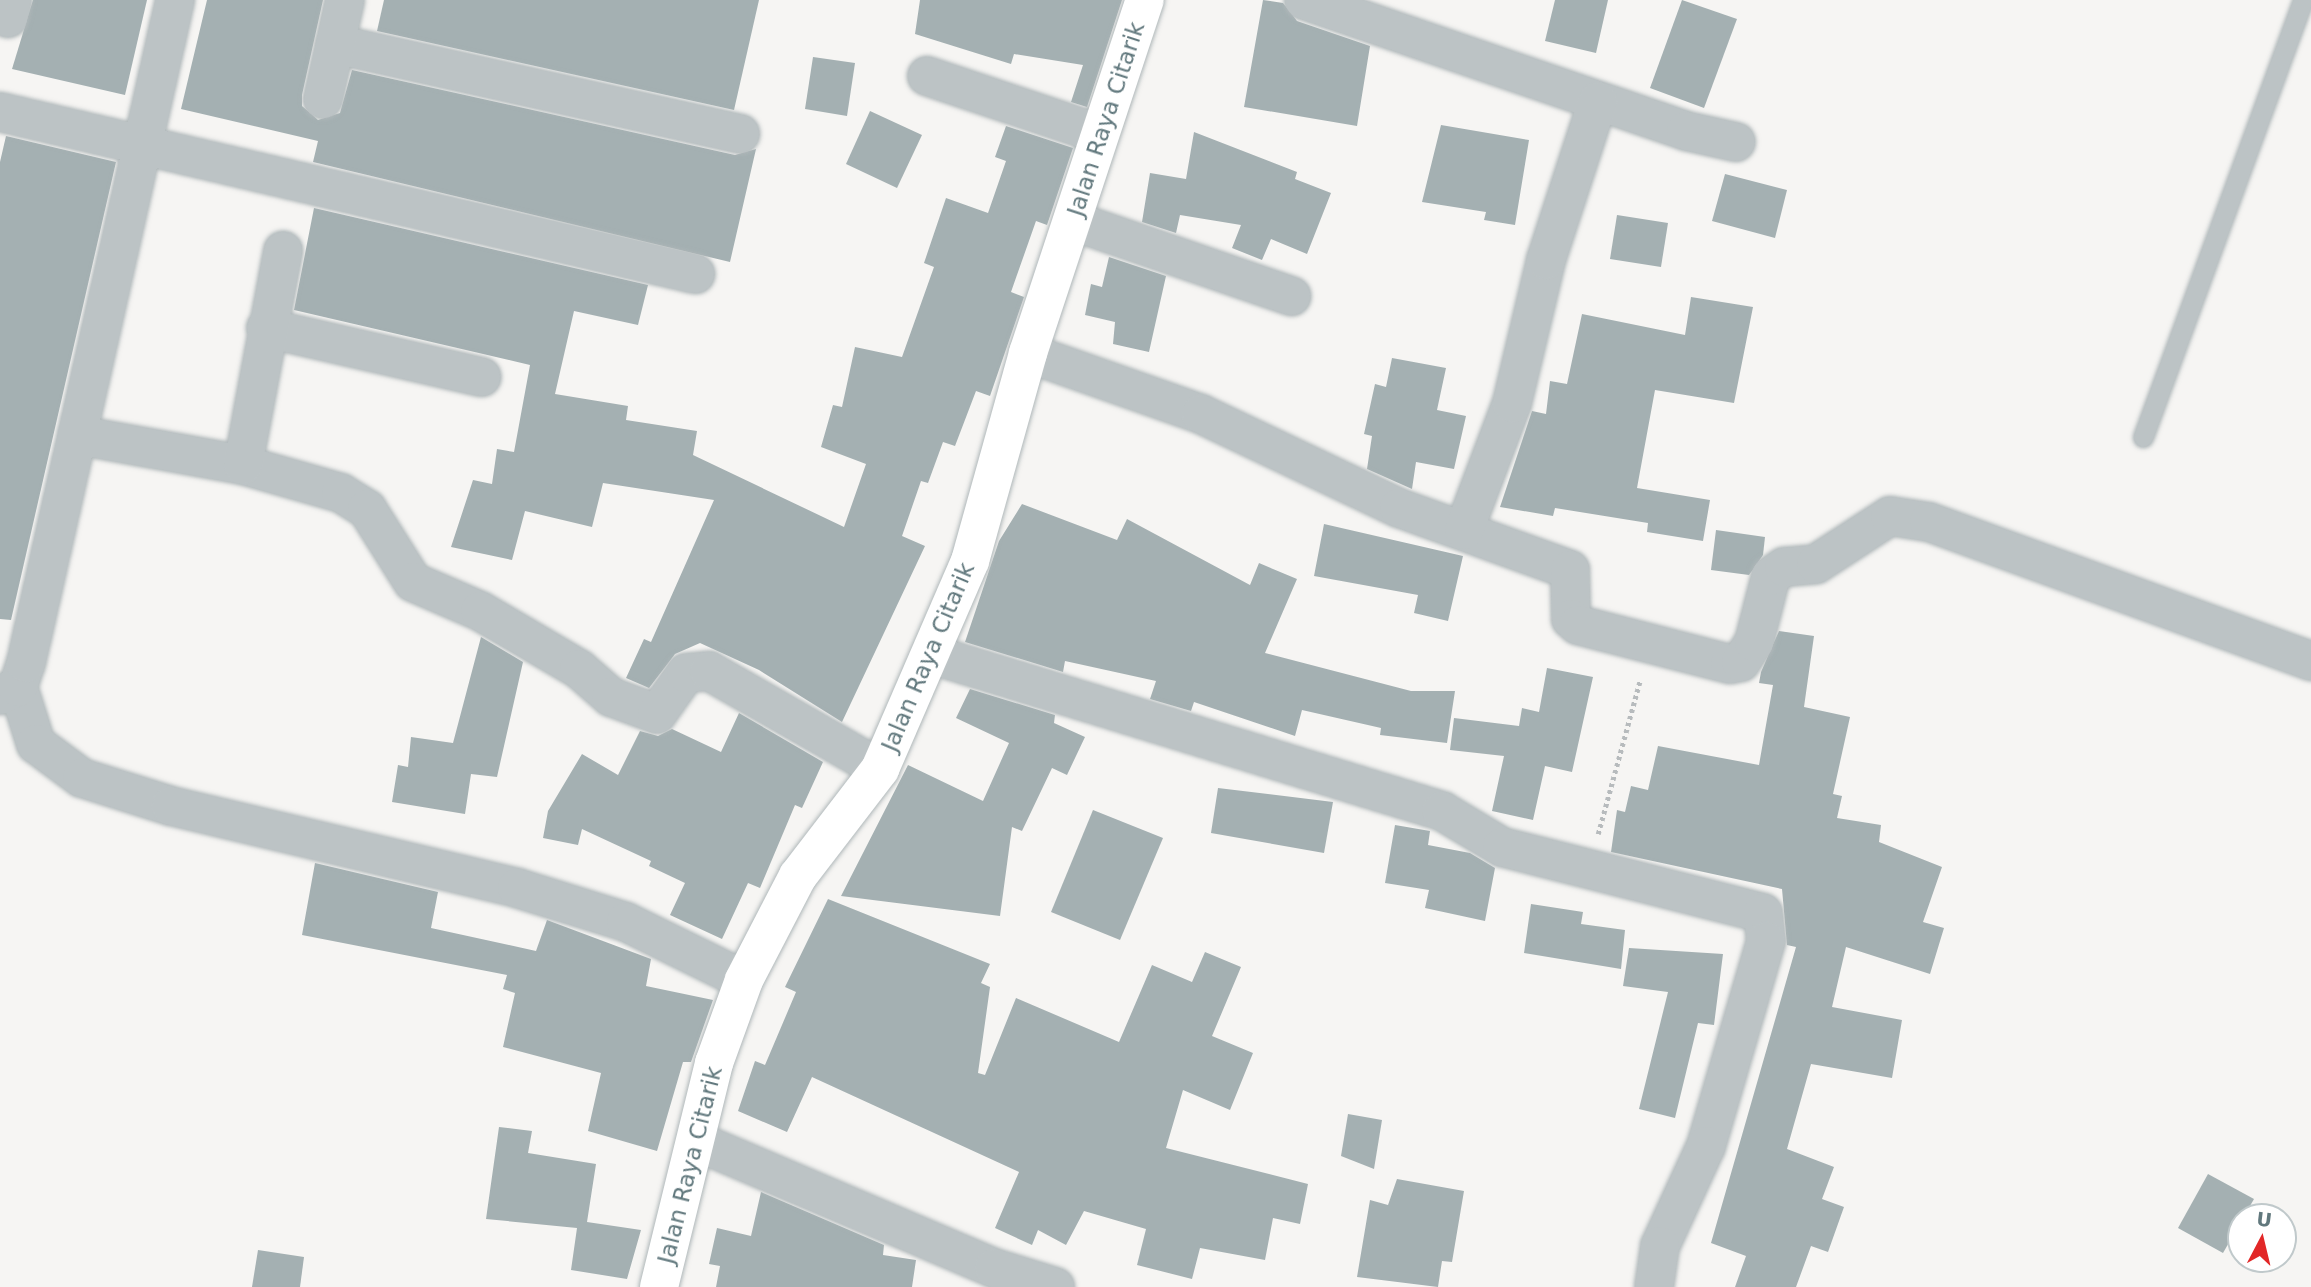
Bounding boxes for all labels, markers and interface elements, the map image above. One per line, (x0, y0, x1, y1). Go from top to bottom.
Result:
street label: Jalan Raya Citarik (1062, 18, 1150, 220)
street label: Jalan Raya Citarik (876, 558, 980, 756)
street label: Jalan Raya Citarik (652, 1063, 728, 1267)
north arrow (2227, 1203, 2297, 1273)
text: U (2255, 1207, 2273, 1231)

